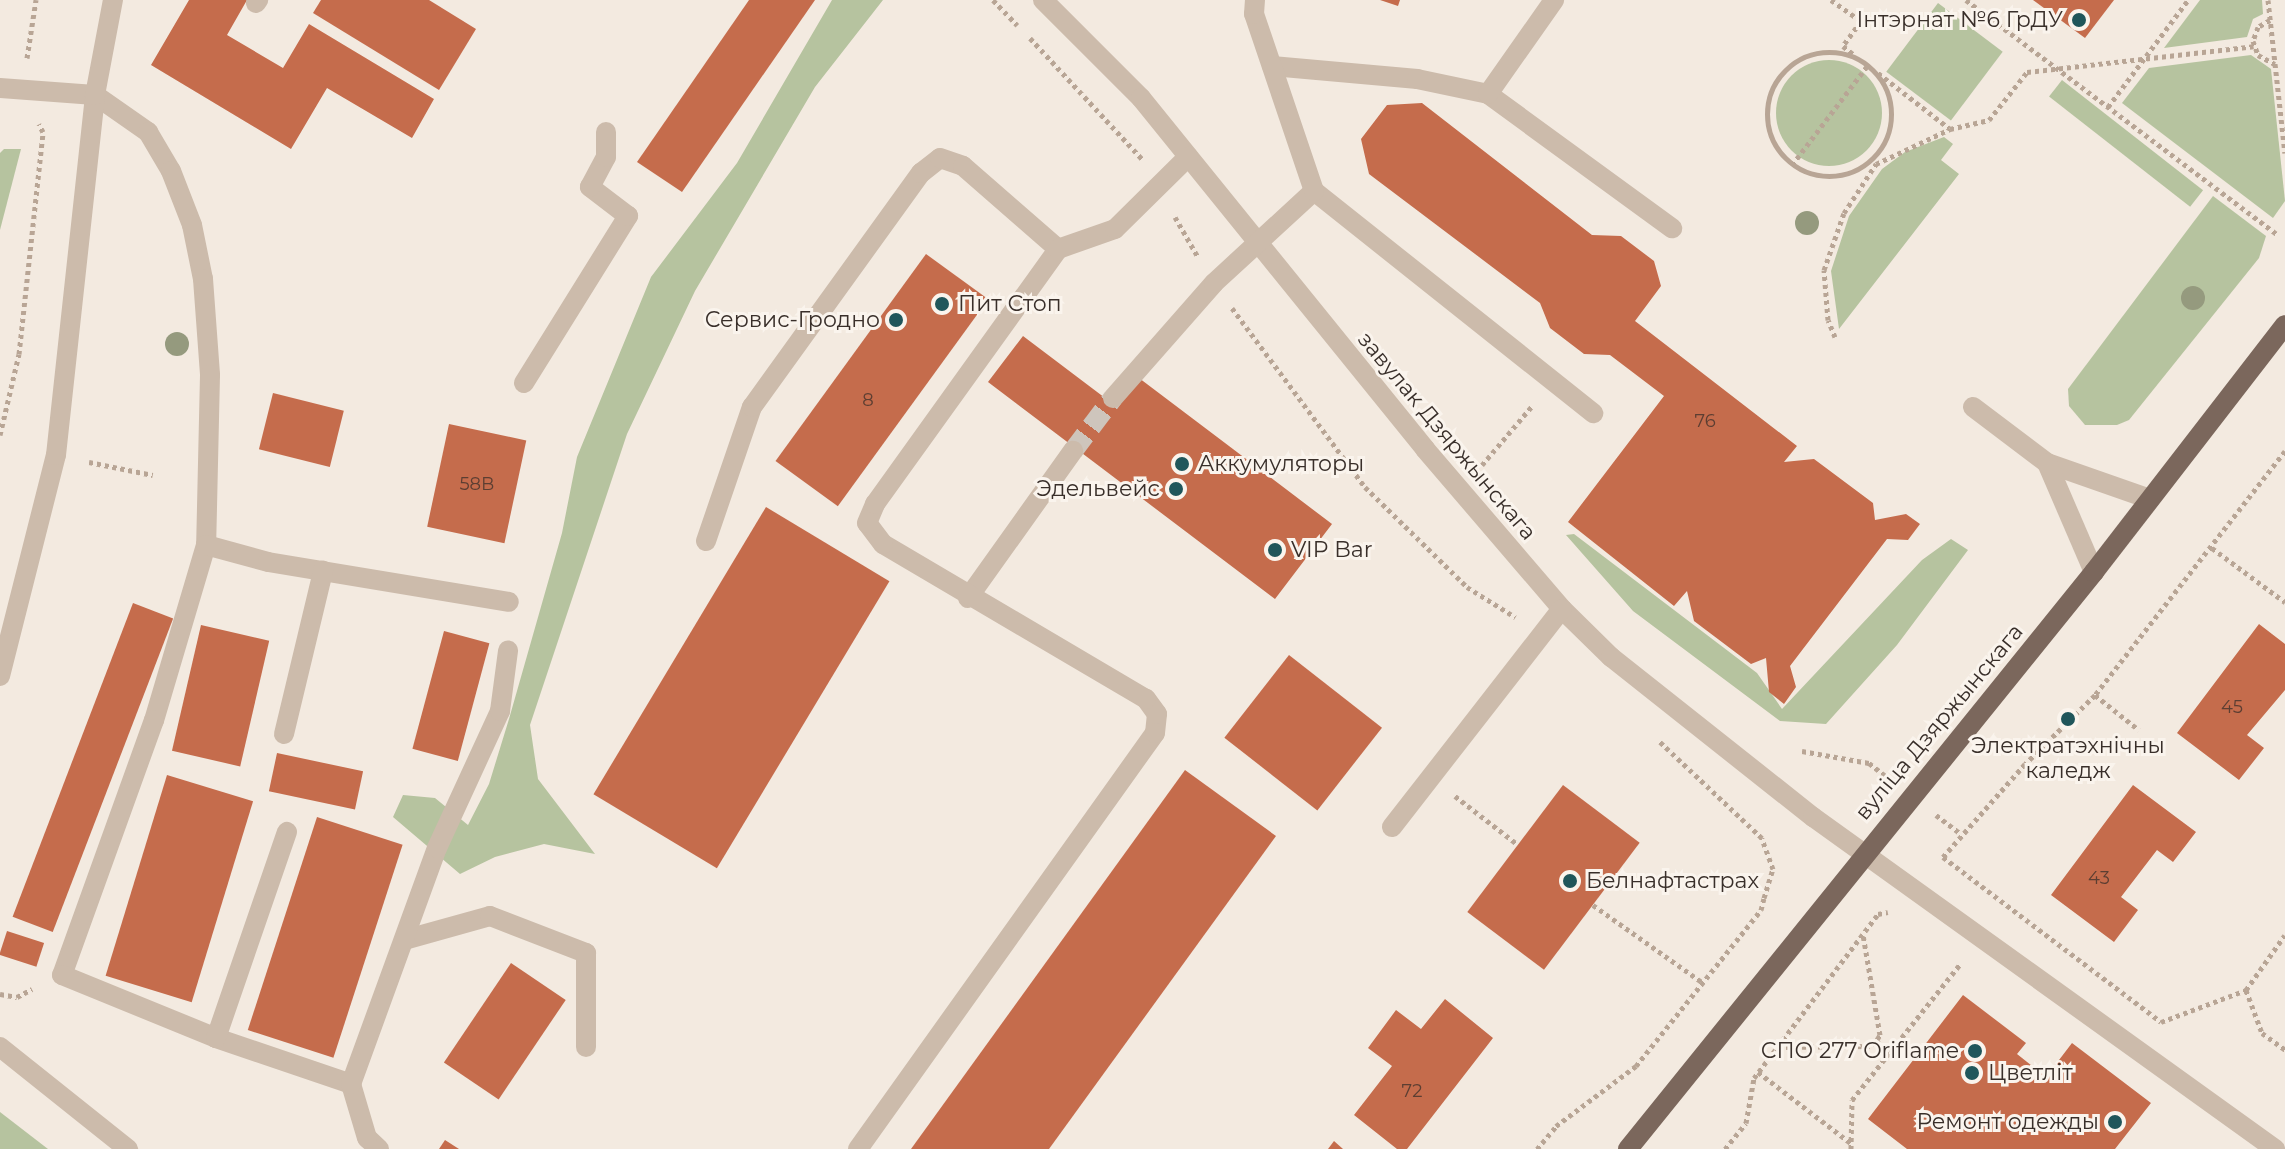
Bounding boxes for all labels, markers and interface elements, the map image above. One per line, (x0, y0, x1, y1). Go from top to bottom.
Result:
place label: Інтэрнат №6 ГрДУ (1856, 7, 2063, 33)
marker: Інтэрнат №6 ГрДУ (2070, 11, 2088, 29)
place label: Пит Стоп (958, 291, 1062, 317)
marker: Пит Стоп (933, 295, 951, 313)
place label: Сервис-Гродно (705, 307, 880, 333)
marker: Сервис-Гродно (887, 311, 905, 329)
street label: завулак Дзяржынскага (1352, 327, 1542, 545)
house number: 8 (862, 389, 874, 411)
house number: 76 (1694, 410, 1716, 432)
place label: Аккумуляторы (1198, 451, 1364, 477)
marker: Аккумуляторы (1173, 455, 1191, 473)
house number: 58В (459, 473, 495, 495)
place label: Эдельвейс (1036, 476, 1160, 502)
marker: Эдельвейс (1167, 480, 1185, 498)
place label: VIP Bar (1291, 537, 1373, 563)
marker: VIP Bar (1266, 541, 1284, 559)
street label: вуліца Дзяржынскага (1849, 619, 2029, 825)
house number: 45 (2221, 696, 2243, 718)
marker: Электратэхнічны каледж (2059, 710, 2077, 728)
place label: Электратэхнічны каледж (1971, 732, 2165, 784)
house number: 43 (2088, 867, 2110, 889)
place label: Белнафтастрах (1586, 868, 1759, 894)
marker: Белнафтастрах (1561, 872, 1579, 890)
place label: СПО 277 Oriflame (1761, 1038, 1959, 1064)
marker: СПО 277 Oriflame (1966, 1042, 1984, 1060)
place label: Цветліт (1988, 1060, 2073, 1086)
marker: Цветліт (1963, 1064, 1981, 1082)
house number: 72 (1402, 1080, 1422, 1102)
place label: Ремонт одежды (1916, 1109, 2099, 1135)
marker: Ремонт одежды (2106, 1113, 2124, 1131)

